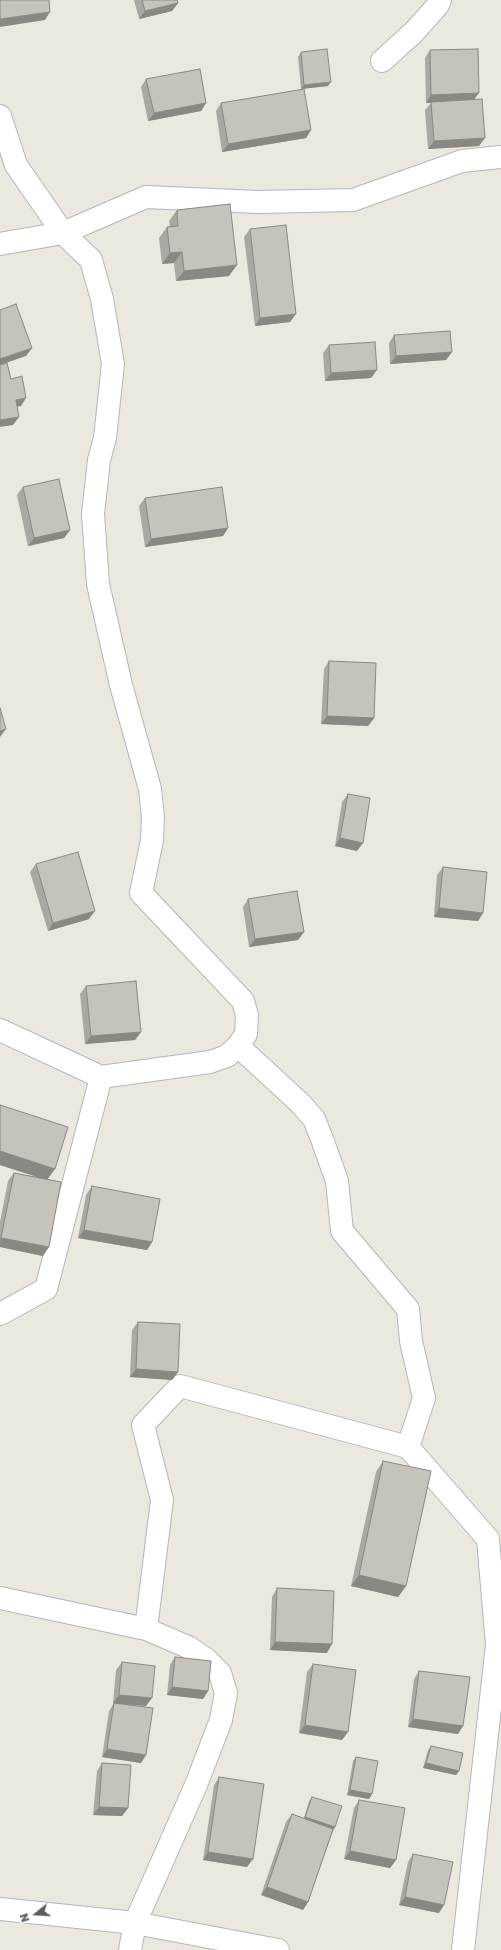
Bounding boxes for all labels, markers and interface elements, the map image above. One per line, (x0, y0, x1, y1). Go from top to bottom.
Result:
north arrow (16, 1894, 56, 1934)
text: N (17, 1912, 32, 1924)

